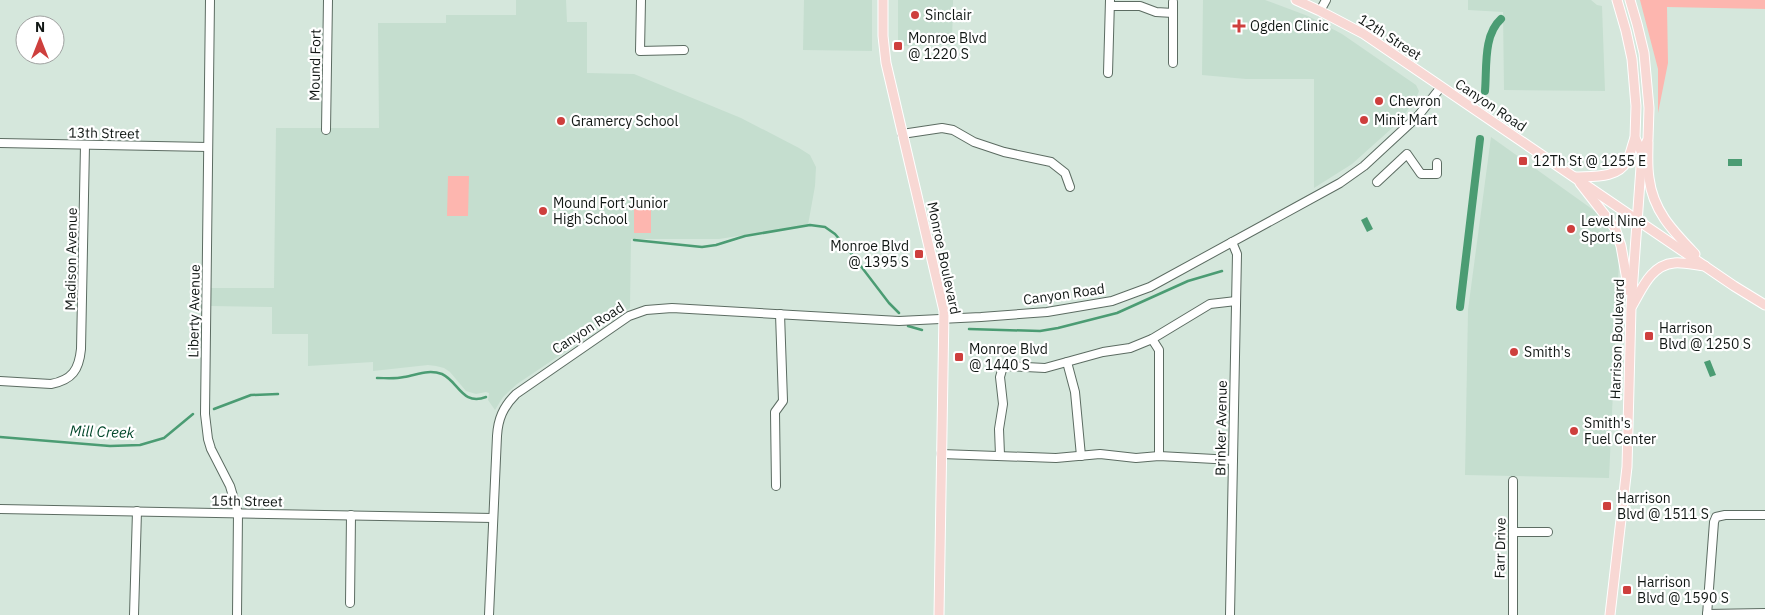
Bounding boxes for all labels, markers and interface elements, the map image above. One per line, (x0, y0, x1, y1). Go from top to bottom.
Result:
place label: Sinclair (925, 6, 972, 24)
marker: Sinclair (909, 9, 921, 21)
street label: 12th Street (1355, 10, 1425, 64)
north arrow (15, 15, 65, 65)
place label: Ogden Clinic (1250, 17, 1329, 35)
text: N (35, 18, 45, 36)
marker: Ogden Clinic (1232, 19, 1246, 33)
street label: Mound Fort (305, 29, 325, 101)
place label: Monroe Blvd @ 1220 S (908, 29, 987, 63)
marker: Monroe Blvd @ 1220 S (892, 40, 904, 52)
street label: Canyon Road (1452, 75, 1530, 135)
place label: Chevron (1389, 92, 1441, 110)
marker: Chevron (1373, 95, 1385, 107)
place label: Minit Mart (1374, 111, 1438, 129)
place label: Gramercy School (571, 112, 678, 130)
marker: Minit Mart (1358, 114, 1370, 126)
marker: Gramercy School (555, 115, 567, 127)
street label: 13th Street (68, 123, 140, 143)
place label: 12Th St @ 1255 E (1533, 152, 1646, 170)
marker: 12Th St @ 1255 E (1517, 155, 1529, 167)
place label: Mound Fort Junior High School (553, 194, 668, 228)
street label: Monroe Boulevard (923, 200, 965, 316)
marker: Mound Fort Junior High School (537, 205, 549, 217)
street label: Madison Avenue (61, 207, 81, 311)
place label: Level Nine Sports (1581, 212, 1646, 246)
marker: Level Nine Sports (1565, 223, 1577, 235)
place label: Monroe Blvd @ 1395 S (830, 237, 909, 271)
marker: Monroe Blvd @ 1395 S (913, 248, 925, 260)
street label: Liberty Avenue (184, 264, 204, 358)
street label: Harrison Boulevard (1606, 278, 1628, 400)
street label: Canyon Road (1022, 279, 1106, 309)
street label: Canyon Road (549, 298, 627, 358)
place label: Harrison Blvd @ 1250 S (1659, 319, 1751, 353)
marker: Harrison Blvd @ 1250 S (1643, 330, 1655, 342)
place label: Monroe Blvd @ 1440 S (969, 340, 1048, 374)
place label: Smith's (1524, 343, 1571, 361)
marker: Smith's (1508, 346, 1520, 358)
marker: Monroe Blvd @ 1440 S (953, 351, 965, 363)
street label: Brinker Avenue (1211, 380, 1231, 476)
place label: Smith's Fuel Center (1584, 414, 1656, 448)
water label: Mill Creek (69, 421, 135, 442)
marker: Smith's Fuel Center (1568, 425, 1580, 437)
place label: Harrison Blvd @ 1511 S (1617, 489, 1709, 523)
street label: 15th Street (211, 491, 283, 511)
marker: Harrison Blvd @ 1511 S (1601, 500, 1613, 512)
street label: Farr Drive (1490, 517, 1510, 579)
place label: Harrison Blvd @ 1590 S (1637, 573, 1729, 607)
marker: Harrison Blvd @ 1590 S (1621, 584, 1633, 596)

